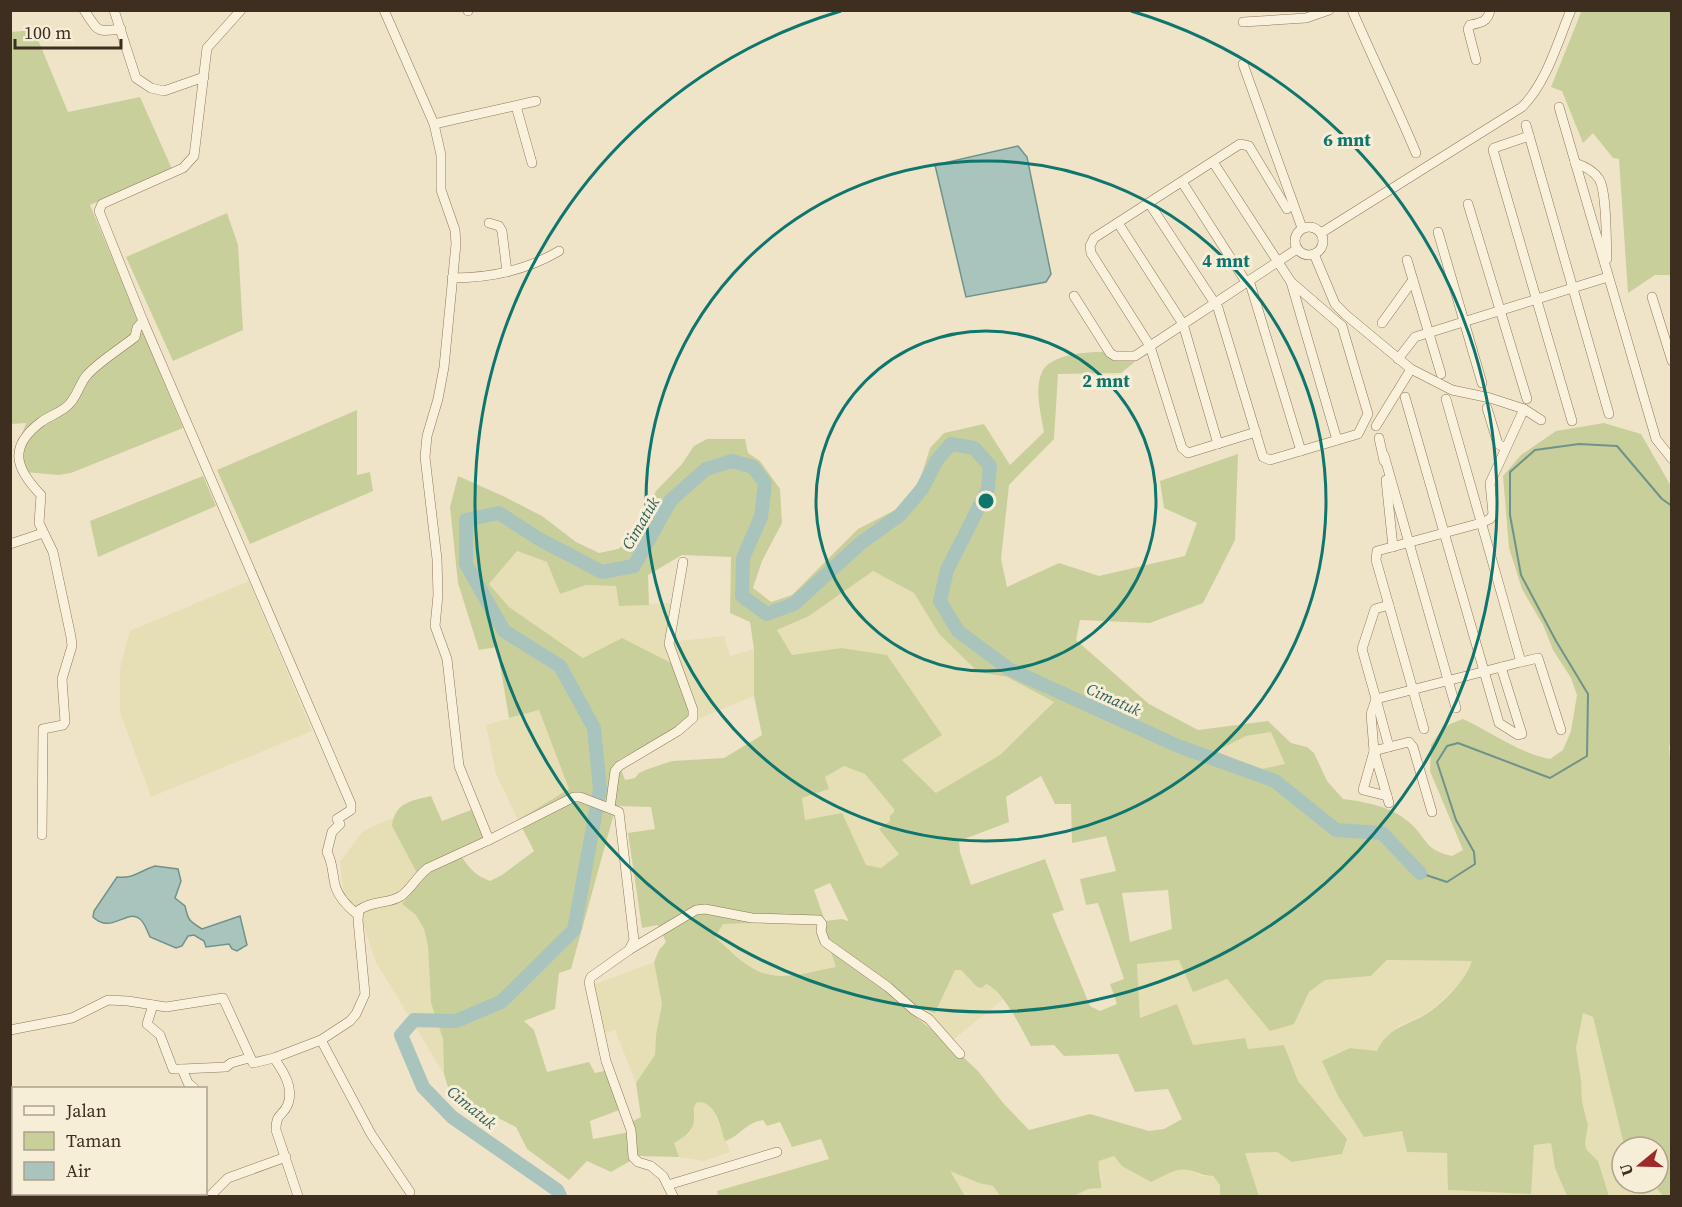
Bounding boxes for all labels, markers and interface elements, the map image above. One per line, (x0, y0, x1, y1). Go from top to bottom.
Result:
scale bar (15, 12, 122, 50)
text: 100 m (24, 20, 71, 45)
text: 6 mnt (1323, 127, 1371, 152)
text: 4 mnt (1202, 248, 1250, 273)
text: 2 mnt (1082, 368, 1130, 393)
centre of rings (976, 491, 996, 511)
water label: Cimatuk (616, 492, 664, 553)
water label: Cimatuk (1083, 677, 1145, 721)
water label: Cimatuk (443, 1080, 502, 1134)
legend (12, 1087, 207, 1195)
text: Jalan (65, 1098, 107, 1123)
text: Taman (66, 1128, 121, 1153)
north arrow (1610, 1135, 1670, 1195)
text: Air (66, 1158, 91, 1183)
text: U (1613, 1160, 1638, 1179)

